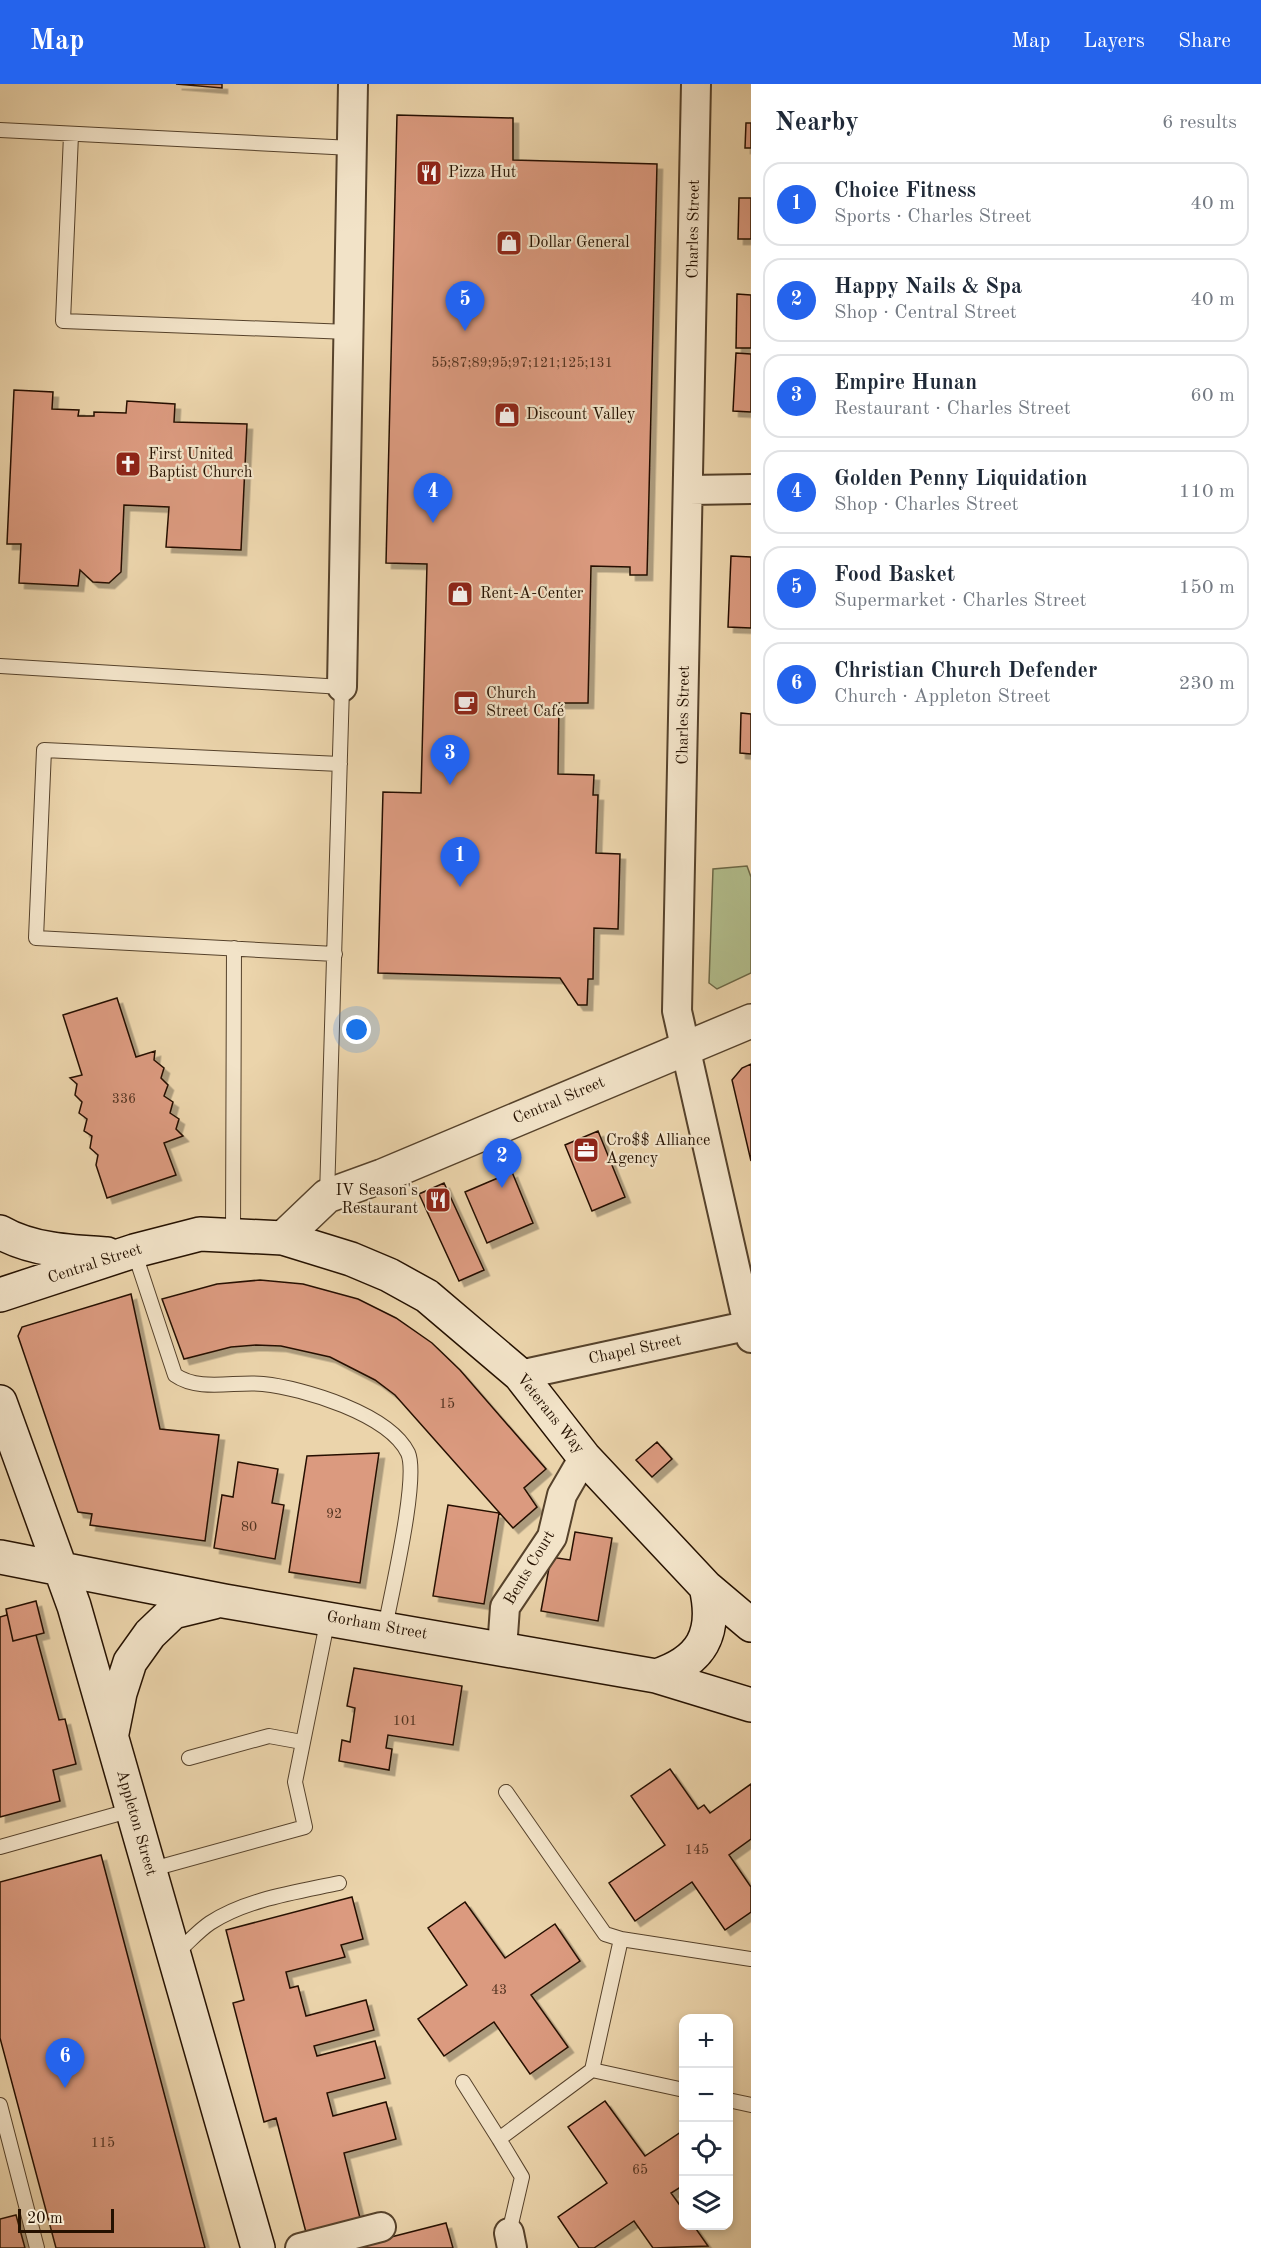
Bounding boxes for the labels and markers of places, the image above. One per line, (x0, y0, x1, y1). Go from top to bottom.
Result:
restaurant icon: Pizza Hut (414, 158, 444, 188)
place label: Pizza Hut (448, 165, 517, 181)
shop icon: Dollar General (494, 228, 524, 258)
place label: Dollar General (528, 235, 630, 251)
pin: 5 (446, 282, 484, 331)
shop icon: Discount Valley (492, 400, 522, 430)
place label: Discount Valley (526, 407, 636, 423)
place label: First United Baptist Church (148, 447, 253, 481)
church icon: First United Baptist Church (113, 449, 143, 479)
pin: 4 (414, 474, 452, 523)
shop icon: Rent-A-Center (445, 579, 475, 609)
place label: Rent-A-Center (480, 586, 584, 602)
place label: Church Street Café (486, 686, 564, 720)
cafe icon: Church Street Café (451, 688, 481, 718)
pin: 3 (430, 736, 470, 785)
pin: 1 (440, 838, 480, 887)
place label: Cro$$ Alliance Agency (606, 1131, 710, 1167)
office icon: Cro$$ Alliance Agency (571, 1135, 601, 1165)
pin: 2 (482, 1138, 522, 1188)
place label: IV Season's Restaurant (335, 1183, 418, 1217)
restaurant icon: IV Season's Restaurant (423, 1185, 453, 1215)
pin: 6 (46, 2038, 84, 2088)

